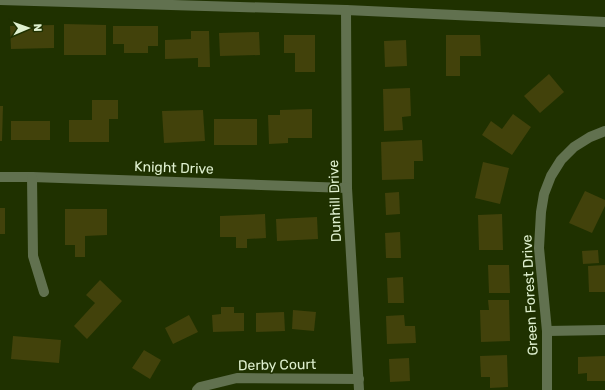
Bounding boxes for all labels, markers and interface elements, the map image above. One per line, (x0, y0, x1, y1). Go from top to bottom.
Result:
north arrow (8, 8, 48, 48)
text: N (31, 23, 44, 32)
street label: Knight Drive (134, 158, 214, 178)
street label: Dunhill Drive (325, 159, 345, 242)
street label: Green Forest Drive (518, 234, 542, 356)
street label: Derby Court (238, 356, 317, 374)

